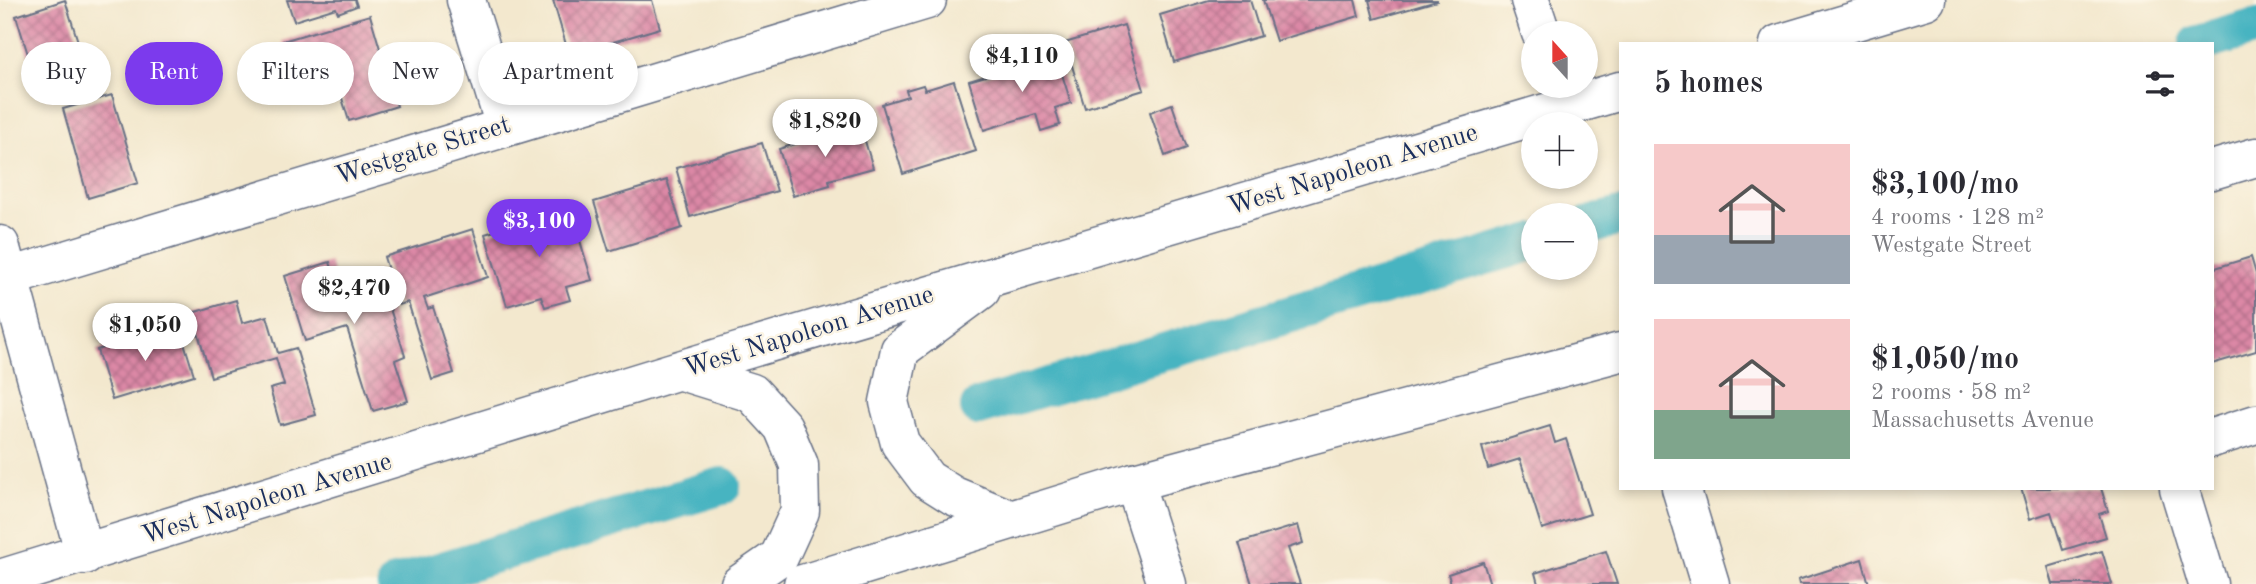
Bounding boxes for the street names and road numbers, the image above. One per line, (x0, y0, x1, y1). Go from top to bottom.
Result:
street label: Westgate Street (332, 112, 514, 190)
street label: West Napoleon Avenue (1225, 120, 1481, 220)
street label: West Napoleon Avenue (681, 282, 937, 382)
street label: West Napoleon Avenue (139, 449, 395, 549)

